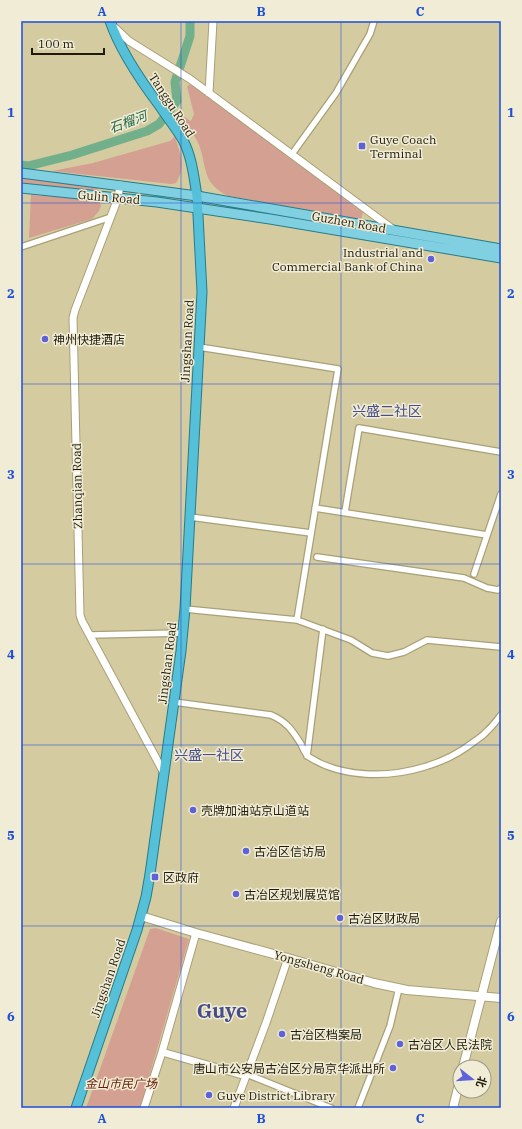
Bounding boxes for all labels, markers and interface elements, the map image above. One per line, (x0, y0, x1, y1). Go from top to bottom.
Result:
text: A (97, 3, 107, 20)
text: B (256, 3, 266, 20)
text: C (416, 3, 425, 20)
scale bar (32, 30, 104, 56)
text: 100 m (38, 36, 74, 51)
street label: Tanggu Road (146, 70, 198, 140)
text: 1 (7, 104, 15, 121)
text: 1 (507, 104, 515, 121)
water label: 石榴河 (107, 106, 152, 137)
place label: Guye Coach Terminal (370, 132, 437, 161)
marker: Guye Coach Terminal (357, 141, 367, 151)
street label: Gulin Road (77, 187, 141, 207)
street label: Guzhen Road (311, 208, 387, 236)
place label: Industrial and Commercial Bank of China (272, 245, 423, 274)
marker: Industrial and Commercial Bank of China (426, 254, 436, 264)
text: 2 (7, 285, 15, 302)
text: 2 (507, 285, 515, 302)
street label: Jingshan Road (177, 299, 197, 383)
place label: 神州快捷酒店 (53, 332, 125, 347)
marker: 神州快捷酒店 (40, 334, 50, 344)
district label: 兴盛二社区 (352, 402, 422, 420)
street label: Zhanqian Road (69, 443, 85, 529)
text: 3 (7, 466, 15, 483)
text: 3 (507, 466, 515, 483)
street label: Jingshan Road (155, 621, 179, 705)
text: 4 (7, 646, 15, 663)
text: 4 (507, 646, 515, 663)
district label: 兴盛一社区 (174, 746, 244, 764)
place label: 壳牌加油站京山道站 (201, 803, 309, 818)
marker: 壳牌加油站京山道站 (188, 805, 198, 815)
text: 5 (7, 827, 15, 844)
text: 5 (507, 827, 515, 844)
place label: 古冶区信访局 (254, 844, 326, 859)
marker: 古冶区信访局 (241, 846, 251, 856)
place label: 区政府 (163, 870, 199, 885)
marker: 区政府 (150, 872, 160, 882)
place label: 古冶区规划展览馆 (244, 887, 340, 902)
marker: 古冶区规划展览馆 (231, 889, 241, 899)
place label: 古冶区财政局 (348, 911, 420, 926)
marker: 古冶区财政局 (335, 913, 345, 923)
street label: Jingshan Road (87, 937, 129, 1019)
street label: Yongsheng Road (272, 947, 366, 987)
district label: Guye (197, 997, 247, 1024)
text: 6 (7, 1008, 15, 1025)
text: 6 (507, 1008, 515, 1025)
place label: 古冶区档案局 (290, 1027, 362, 1042)
marker: 古冶区档案局 (277, 1029, 287, 1039)
place label: 古冶区人民法院 (408, 1037, 492, 1052)
marker: 古冶区人民法院 (395, 1039, 405, 1049)
north arrow (452, 1059, 492, 1099)
place label: 唐山市公安局古冶区分局京华派出所 (193, 1061, 385, 1076)
marker: 唐山市公安局古冶区分局京华派出所 (388, 1063, 398, 1073)
text: 北 (473, 1075, 490, 1089)
park label: 金山市民广场 (85, 1076, 158, 1091)
place label: Guye District Library (217, 1088, 336, 1103)
marker: Guye District Library (204, 1090, 214, 1100)
text: A (97, 1110, 107, 1127)
text: B (256, 1110, 266, 1127)
text: C (416, 1110, 425, 1127)

